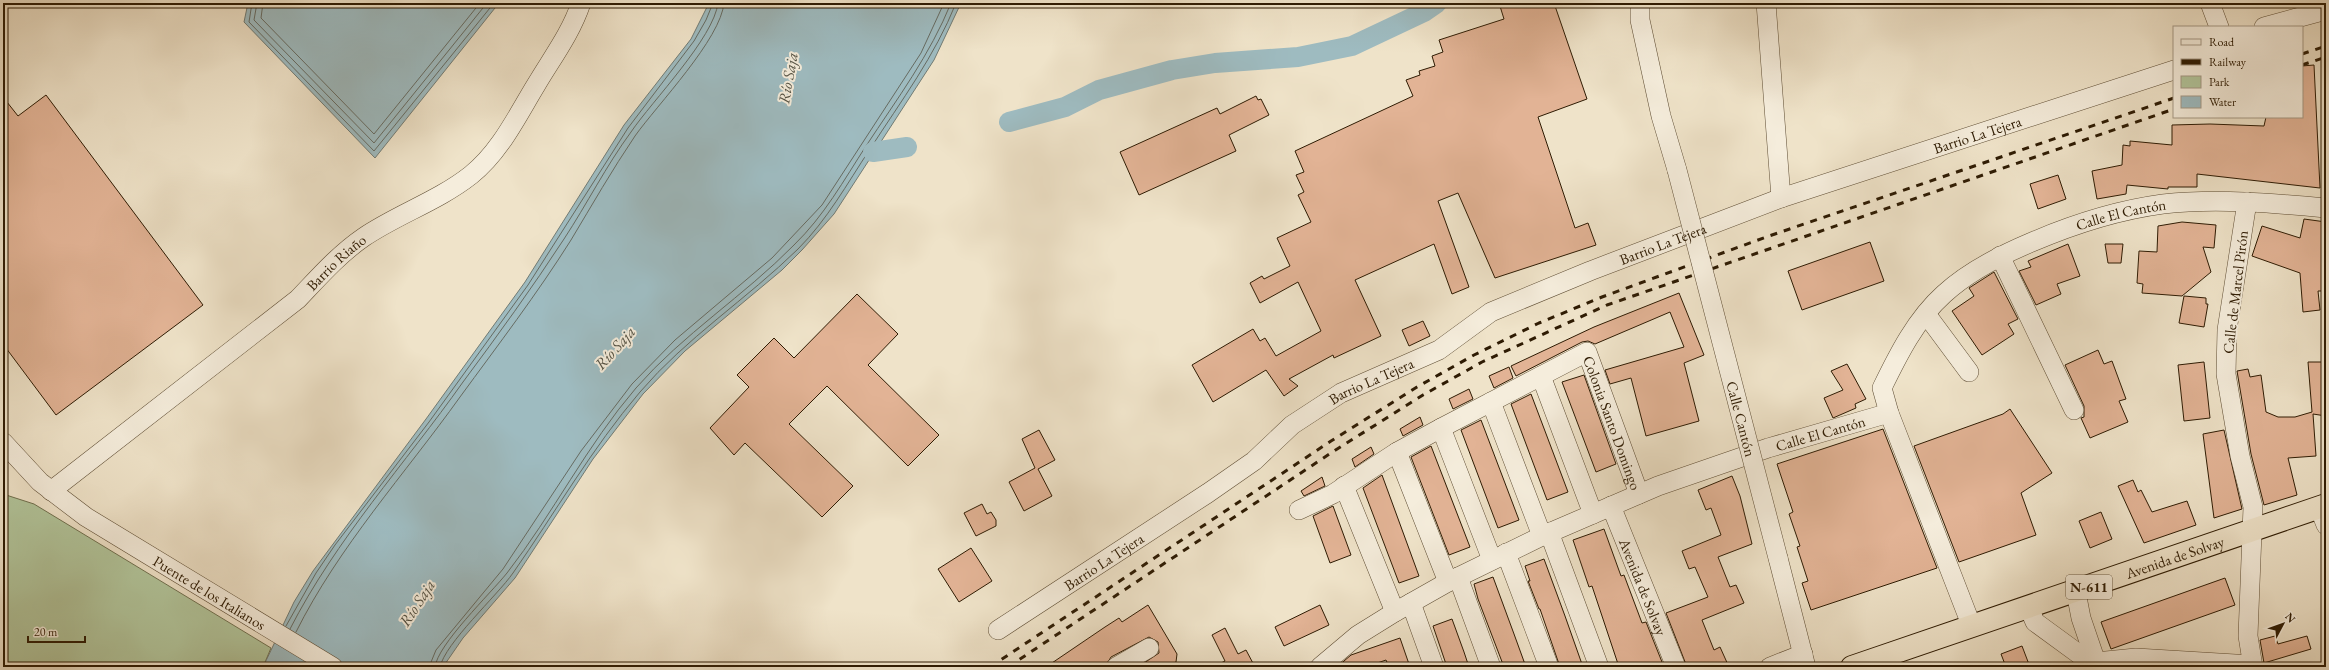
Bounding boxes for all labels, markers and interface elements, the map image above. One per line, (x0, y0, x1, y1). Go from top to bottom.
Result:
legend (2173, 26, 2303, 118)
text: Road (2209, 34, 2235, 50)
water label: Río Saja (773, 51, 803, 105)
text: Railway (2209, 54, 2247, 70)
text: Park (2209, 74, 2230, 90)
text: Water (2209, 94, 2236, 110)
street label: Barrio La Tejera (1931, 111, 2024, 157)
street label: Calle El Cantón (2073, 194, 2167, 234)
street label: Barrio La Tejera (1617, 218, 1709, 268)
street label: Barrio Riaño (302, 229, 369, 294)
street label: Calle de Marcel Pirón (2218, 229, 2252, 355)
water label: Río Saja (590, 322, 640, 374)
street label: Barrio La Tejera (1325, 353, 1416, 408)
street label: Colonia Santo Domingo (1580, 353, 1646, 492)
street label: Calle Cantón (1723, 379, 1761, 459)
street label: Calle El Cantón (1773, 411, 1868, 455)
street label: Barrio La Tejera (1060, 528, 1147, 594)
street label: Avenida de Solvay (2122, 531, 2227, 583)
street label: Avenida de Solvay (1615, 535, 1672, 638)
street label: Puente de los Italianos (150, 551, 270, 634)
road number: N-611 (2066, 575, 2112, 599)
water label: Río Saja (394, 576, 440, 630)
north arrow (2263, 604, 2303, 644)
text: N (2282, 609, 2299, 625)
scale bar (28, 618, 85, 644)
text: 20 m (34, 624, 58, 640)

